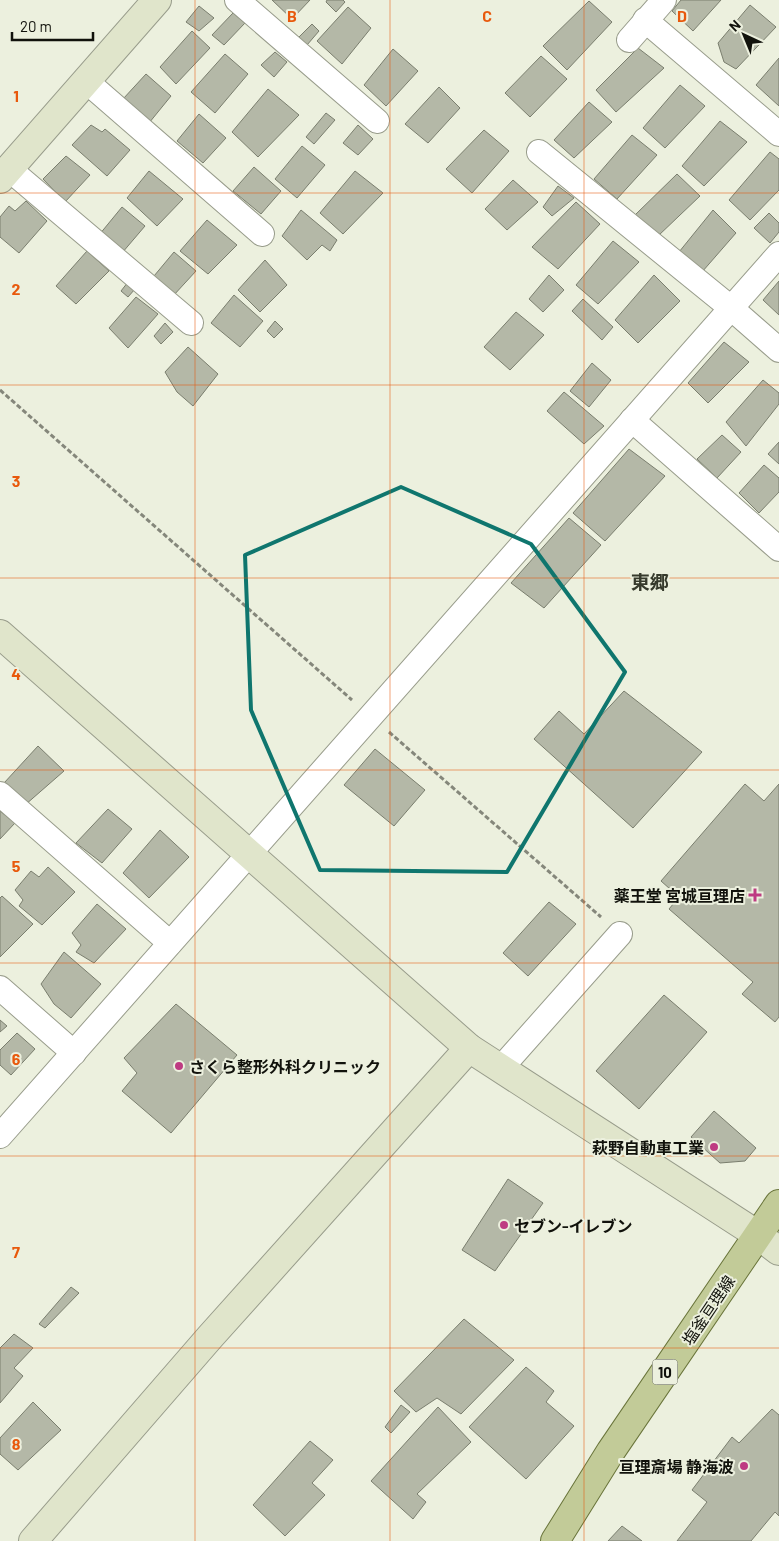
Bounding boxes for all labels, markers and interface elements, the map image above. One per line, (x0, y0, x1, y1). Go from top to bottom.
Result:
text: B (287, 6, 297, 25)
text: C (482, 6, 492, 25)
text: D (677, 6, 687, 25)
scale bar (12, 10, 94, 42)
north arrow (719, 10, 769, 60)
text: N (725, 16, 744, 35)
text: 20 m (20, 17, 52, 35)
text: 1 (13, 86, 19, 105)
text: 2 (12, 279, 21, 298)
text: 3 (12, 471, 20, 490)
district label: 東郷 (631, 570, 669, 593)
text: 4 (11, 664, 21, 683)
text: 5 (12, 856, 21, 875)
place label: 薬王堂 宮城亘理店 (614, 886, 745, 905)
marker: 薬王堂 宮城亘理店 (749, 889, 761, 901)
text: 6 (12, 1049, 21, 1068)
place label: さくら整形外科クリニック (189, 1057, 381, 1076)
marker: さくら整形外科クリニック (173, 1060, 185, 1072)
place label: 萩野自動車工業 (592, 1138, 704, 1157)
marker: 萩野自動車工業 (708, 1141, 720, 1153)
place label: セブン-イレブン (514, 1216, 633, 1235)
marker: セブン-イレブン (498, 1219, 510, 1231)
text: 7 (12, 1242, 20, 1261)
street label: 塩釜亘理線 (678, 1272, 738, 1348)
road number: 10 (652, 1360, 678, 1384)
text: 8 (12, 1434, 21, 1453)
place label: 亘理斎場 静海波 (619, 1457, 734, 1476)
marker: 亘理斎場 静海波 (738, 1460, 750, 1472)

